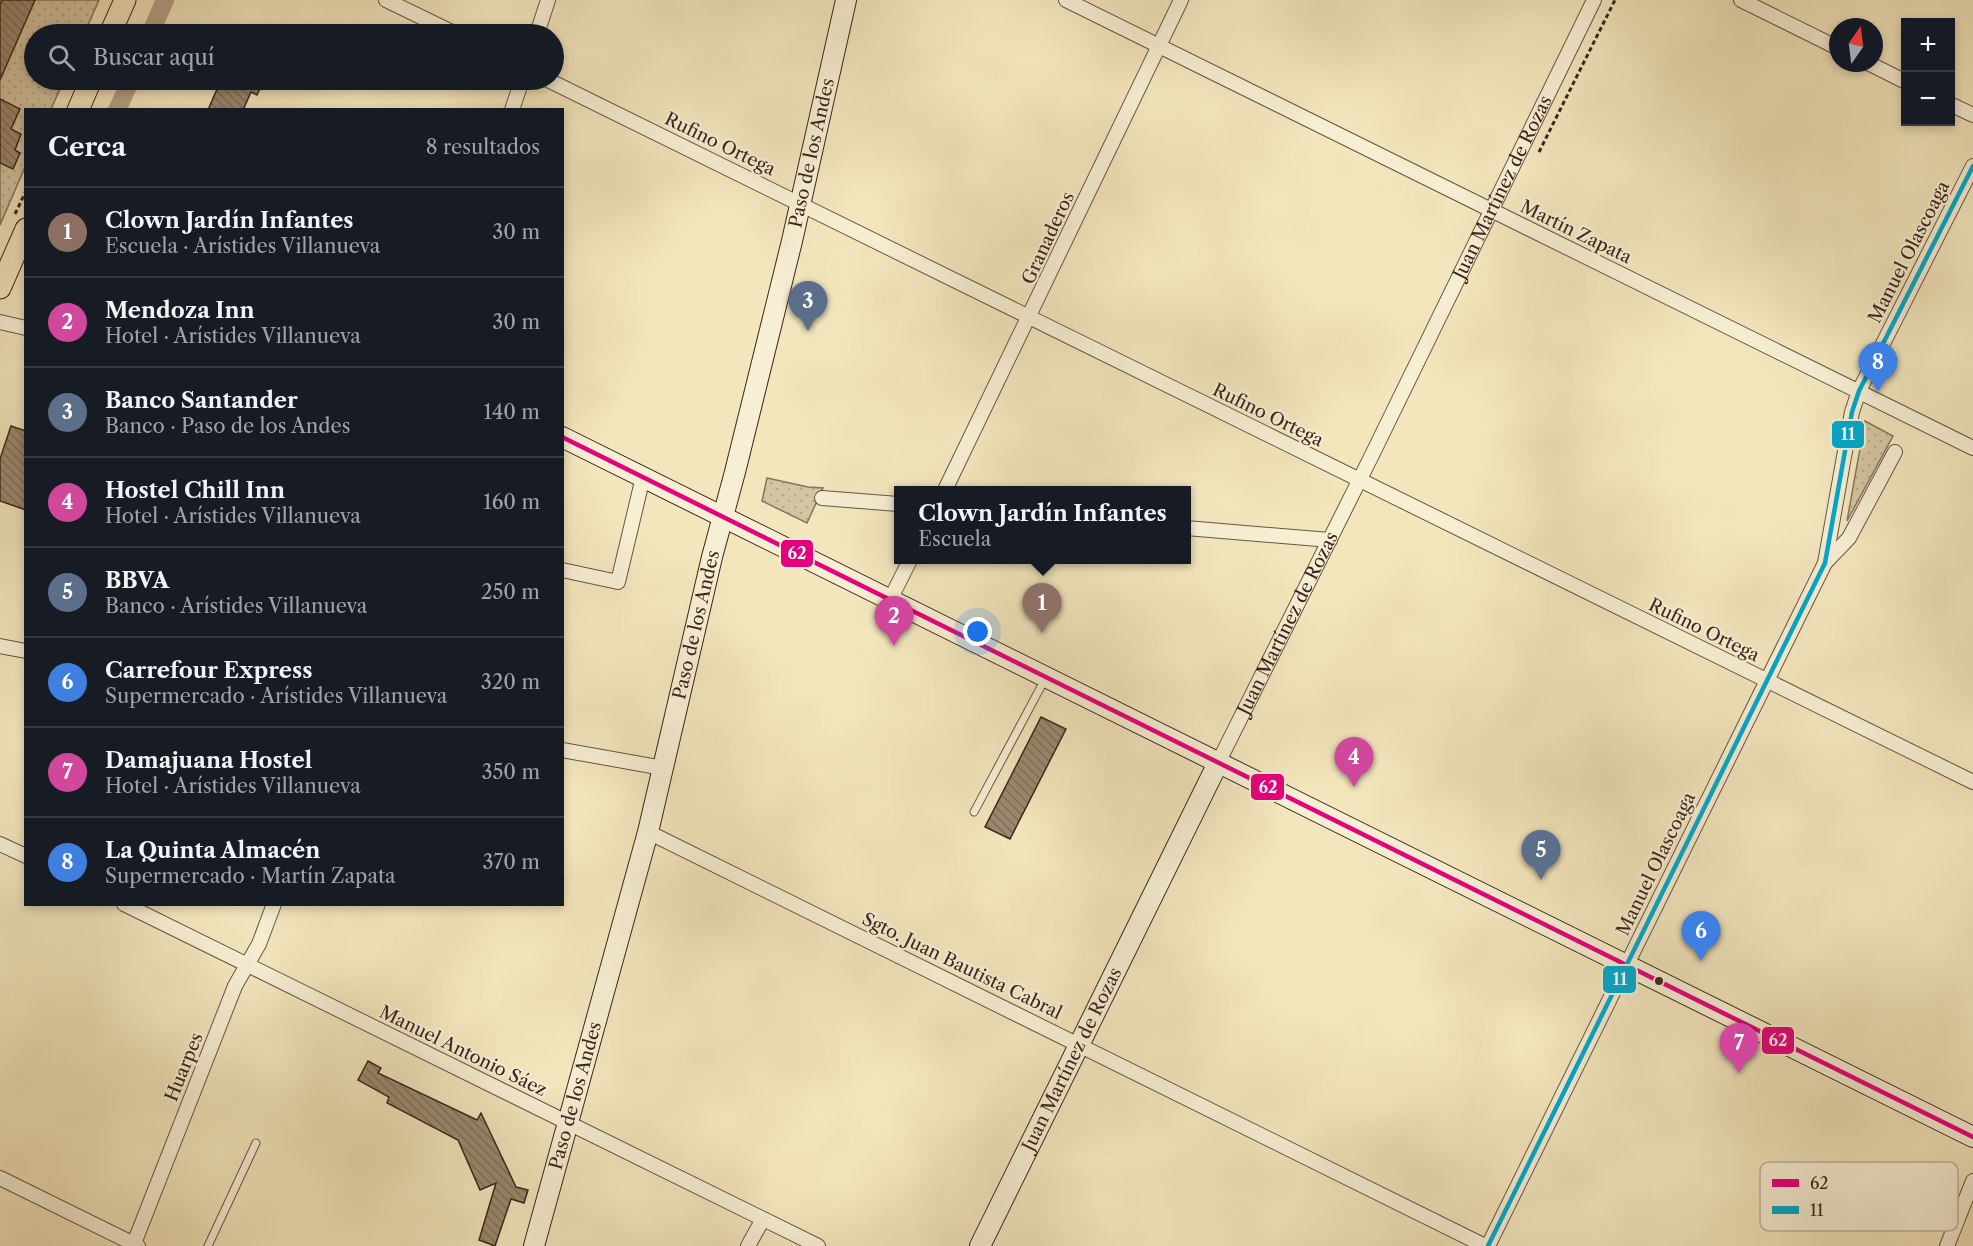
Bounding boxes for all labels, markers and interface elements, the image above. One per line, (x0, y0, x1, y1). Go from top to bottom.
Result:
north arrow (1829, 18, 1883, 72)
map controls (1901, 18, 1955, 126)
button: + (1901, 18, 1955, 72)
search box (24, 24, 564, 90)
icon: search (45, 41, 78, 74)
text: Buscar aquí (93, 44, 215, 71)
button: − (1901, 72, 1955, 126)
street label: Paso de los Andes (784, 76, 839, 230)
street label: Juan Martínez de Rozas (1447, 92, 1557, 286)
street label: Rufino Ortega (661, 108, 779, 181)
text: Cerca (48, 131, 126, 163)
text: 8 resultados (426, 135, 540, 159)
street label: Manuel Olascoaga (1864, 177, 1955, 327)
street label: Granaderos (1017, 188, 1079, 288)
street label: Martín Zapata (1517, 196, 1636, 269)
text: Clown Jardín Infantes (105, 207, 354, 234)
text: 1 (63, 220, 72, 244)
text: 30 m (492, 220, 540, 244)
text: Escuela · Arístides Villanueva (105, 234, 380, 258)
pin: 3 (788, 282, 828, 331)
text: Mendoza Inn (105, 297, 255, 324)
text: 2 (62, 310, 73, 334)
text: 30 m (492, 310, 540, 334)
text: Hotel · Arístides Villanueva (105, 324, 361, 348)
pin: 8 (1858, 342, 1898, 392)
street label: Rufino Ortega (1209, 379, 1327, 452)
text: Banco Santander (105, 387, 298, 414)
text: 3 (62, 400, 73, 424)
text: 140 m (483, 400, 540, 424)
text: Banco · Paso de los Andes (105, 414, 350, 438)
line badge: 11 (1831, 420, 1865, 449)
text: 11 (1841, 424, 1856, 444)
text: Hostel Chill Inn (105, 477, 285, 504)
popup (894, 486, 1191, 564)
text: 4 (62, 490, 73, 514)
text: 160 m (483, 490, 540, 514)
text: Clown Jardín Infantes (918, 500, 1167, 527)
text: Hotel · Arístides Villanueva (105, 504, 361, 528)
text: Escuela (918, 527, 991, 551)
street label: Juan Martínez de Rozas (1231, 528, 1343, 721)
line badge: 62 (780, 539, 814, 568)
text: 62 (787, 543, 807, 563)
street label: Paso de los Andes (668, 548, 724, 702)
text: BBVA (105, 567, 169, 594)
text: 5 (62, 580, 73, 604)
text: 250 m (481, 580, 540, 604)
pin: 1 (1022, 584, 1062, 633)
text: Banco · Arístides Villanueva (105, 594, 367, 618)
street label: Rufino Ortega (1645, 594, 1763, 667)
pin: 2 (874, 596, 914, 646)
your location (963, 617, 992, 646)
text: Carrefour Express (105, 657, 312, 684)
text: 6 (62, 670, 73, 694)
text: 320 m (481, 670, 540, 694)
text: Supermercado · Arístides Villanueva (105, 684, 447, 708)
pin: 4 (1334, 738, 1374, 787)
text: Damajuana Hostel (105, 747, 312, 774)
text: 7 (62, 760, 73, 784)
text: 350 m (482, 760, 540, 784)
line badge: 62 (1250, 773, 1285, 801)
text: Hotel · Arístides Villanueva (105, 774, 361, 798)
text: 62 (1258, 777, 1278, 797)
street label: Manuel Olascoaga (1612, 788, 1700, 939)
pin: 5 (1522, 830, 1560, 880)
text: La Quinta Almacén (105, 837, 320, 864)
text: 8 (61, 850, 74, 874)
text: 370 m (483, 850, 540, 874)
text: Supermercado · Martín Zapata (105, 864, 396, 888)
street label: Sgto. Juan Bautista Cabral (858, 908, 1066, 1024)
pin: 6 (1682, 912, 1720, 961)
street label: Juan Martínez de Rozas (1016, 964, 1126, 1158)
line badge: 11 (1602, 965, 1637, 994)
text: 11 (1613, 969, 1628, 989)
unlabelled marker (1653, 975, 1665, 987)
street label: Manuel Antonio Sáez (376, 1001, 550, 1101)
street label: Paso de los Andes (545, 1019, 606, 1172)
pin: 7 (1720, 1024, 1758, 1073)
line badge: 62 (1761, 1026, 1795, 1055)
street label: Huarpes (160, 1029, 208, 1105)
text: 62 (1768, 1030, 1788, 1050)
legend (1760, 1162, 1958, 1231)
text: 62 (1810, 1173, 1829, 1193)
text: 11 (1810, 1200, 1824, 1220)

